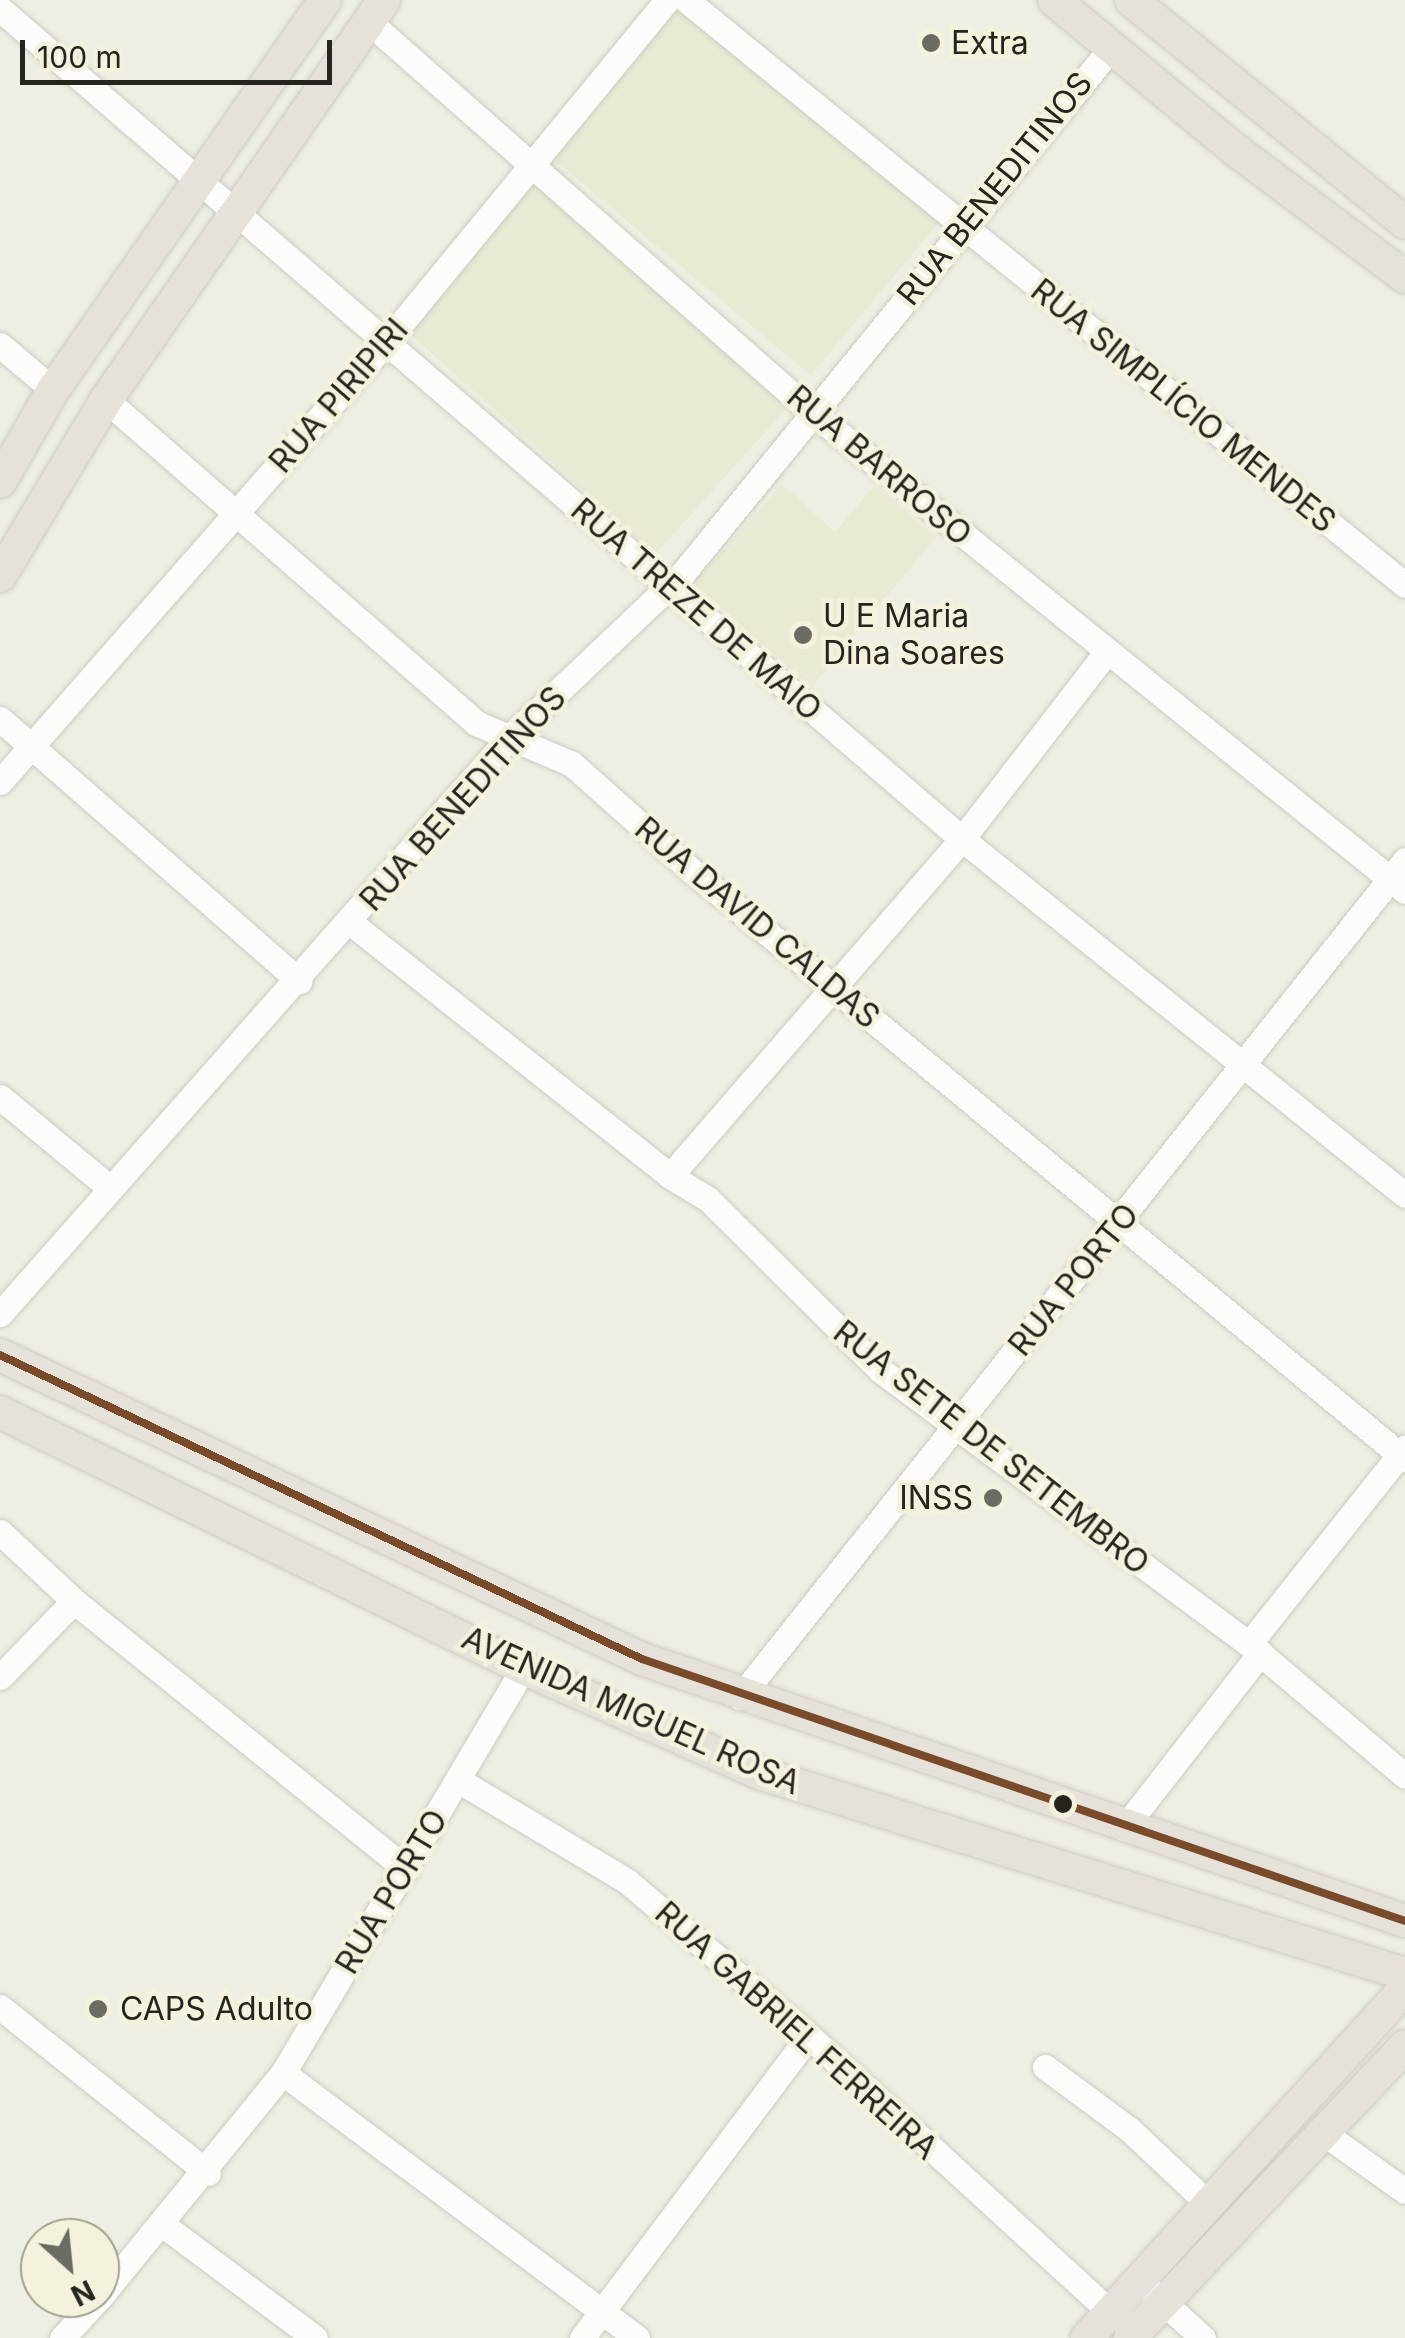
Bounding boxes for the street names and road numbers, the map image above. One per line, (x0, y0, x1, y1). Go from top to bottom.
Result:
street label: RUA BENEDITINOS (889, 65, 1101, 313)
street label: RUA SIMPLÍCIO MENDES (1023, 271, 1343, 541)
street label: RUA PIRIPIRI (262, 311, 416, 481)
street label: RUA BARROSO (779, 378, 979, 554)
street label: RUA TREZE DE MAIO (563, 491, 829, 729)
street label: RUA BENEDITINOS (352, 679, 574, 919)
street label: RUA DAVID CALDAS (627, 810, 887, 1036)
street label: RUA PORTO (1001, 1196, 1147, 1364)
street label: RUA SETE DE SETEMBRO (826, 1313, 1156, 1583)
street label: AVENIDA MIGUEL ROSA (456, 1619, 806, 1803)
street label: RUA PORTO (328, 1803, 456, 1981)
street label: RUA GABRIEL FERREIRA (647, 1894, 945, 2168)

